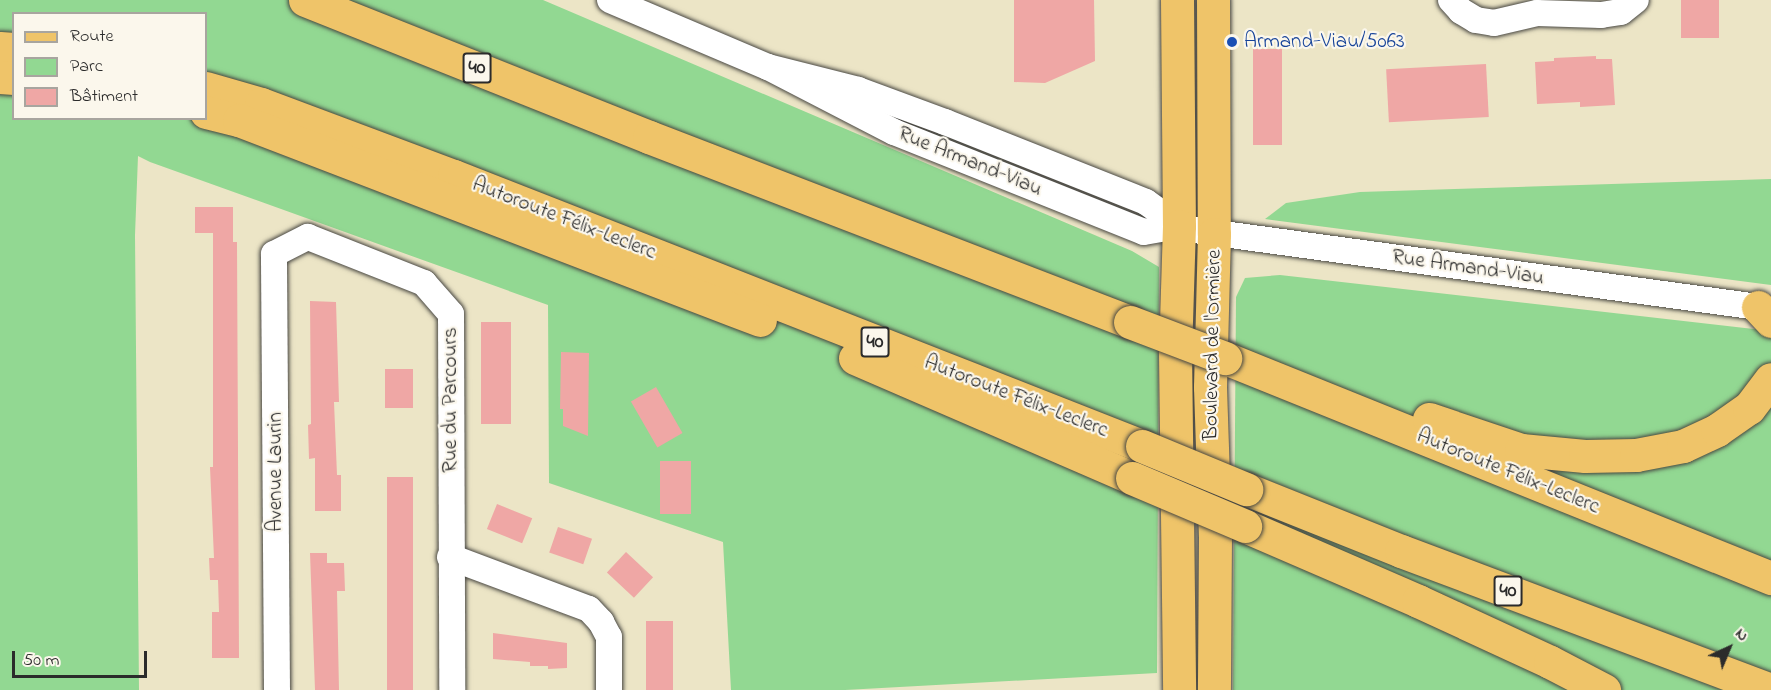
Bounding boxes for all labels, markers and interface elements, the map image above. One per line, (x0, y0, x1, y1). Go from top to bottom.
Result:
legend (12, 12, 207, 120)
text: Route (70, 24, 114, 50)
place label: Armand-Viau/5063 (1244, 29, 1405, 55)
marker: Armand-Viau/5063 (1225, 35, 1239, 49)
road number: 40 (462, 51, 492, 85)
text: Parc (70, 54, 103, 80)
text: Bâtiment (70, 84, 138, 110)
street label: Rue Armand-Viau (894, 122, 1046, 202)
street label: Autoroute Félix-Leclerc (468, 172, 660, 266)
street label: Rue Armand-Viau (1390, 245, 1546, 291)
street label: Boulevard de l'Ormière (1199, 249, 1227, 441)
road number: 40 (860, 325, 890, 359)
street label: Rue du Parcours (438, 327, 464, 473)
street label: Autoroute Félix-Leclerc (920, 350, 1112, 444)
street label: Avenue Laurin (263, 412, 289, 532)
street label: Autoroute Félix-Leclerc (1413, 424, 1603, 520)
road number: 40 (1493, 574, 1523, 608)
north arrow (1699, 618, 1759, 678)
text: N (1729, 623, 1754, 647)
scale bar (15, 639, 150, 677)
text: 50 m (23, 648, 60, 674)

